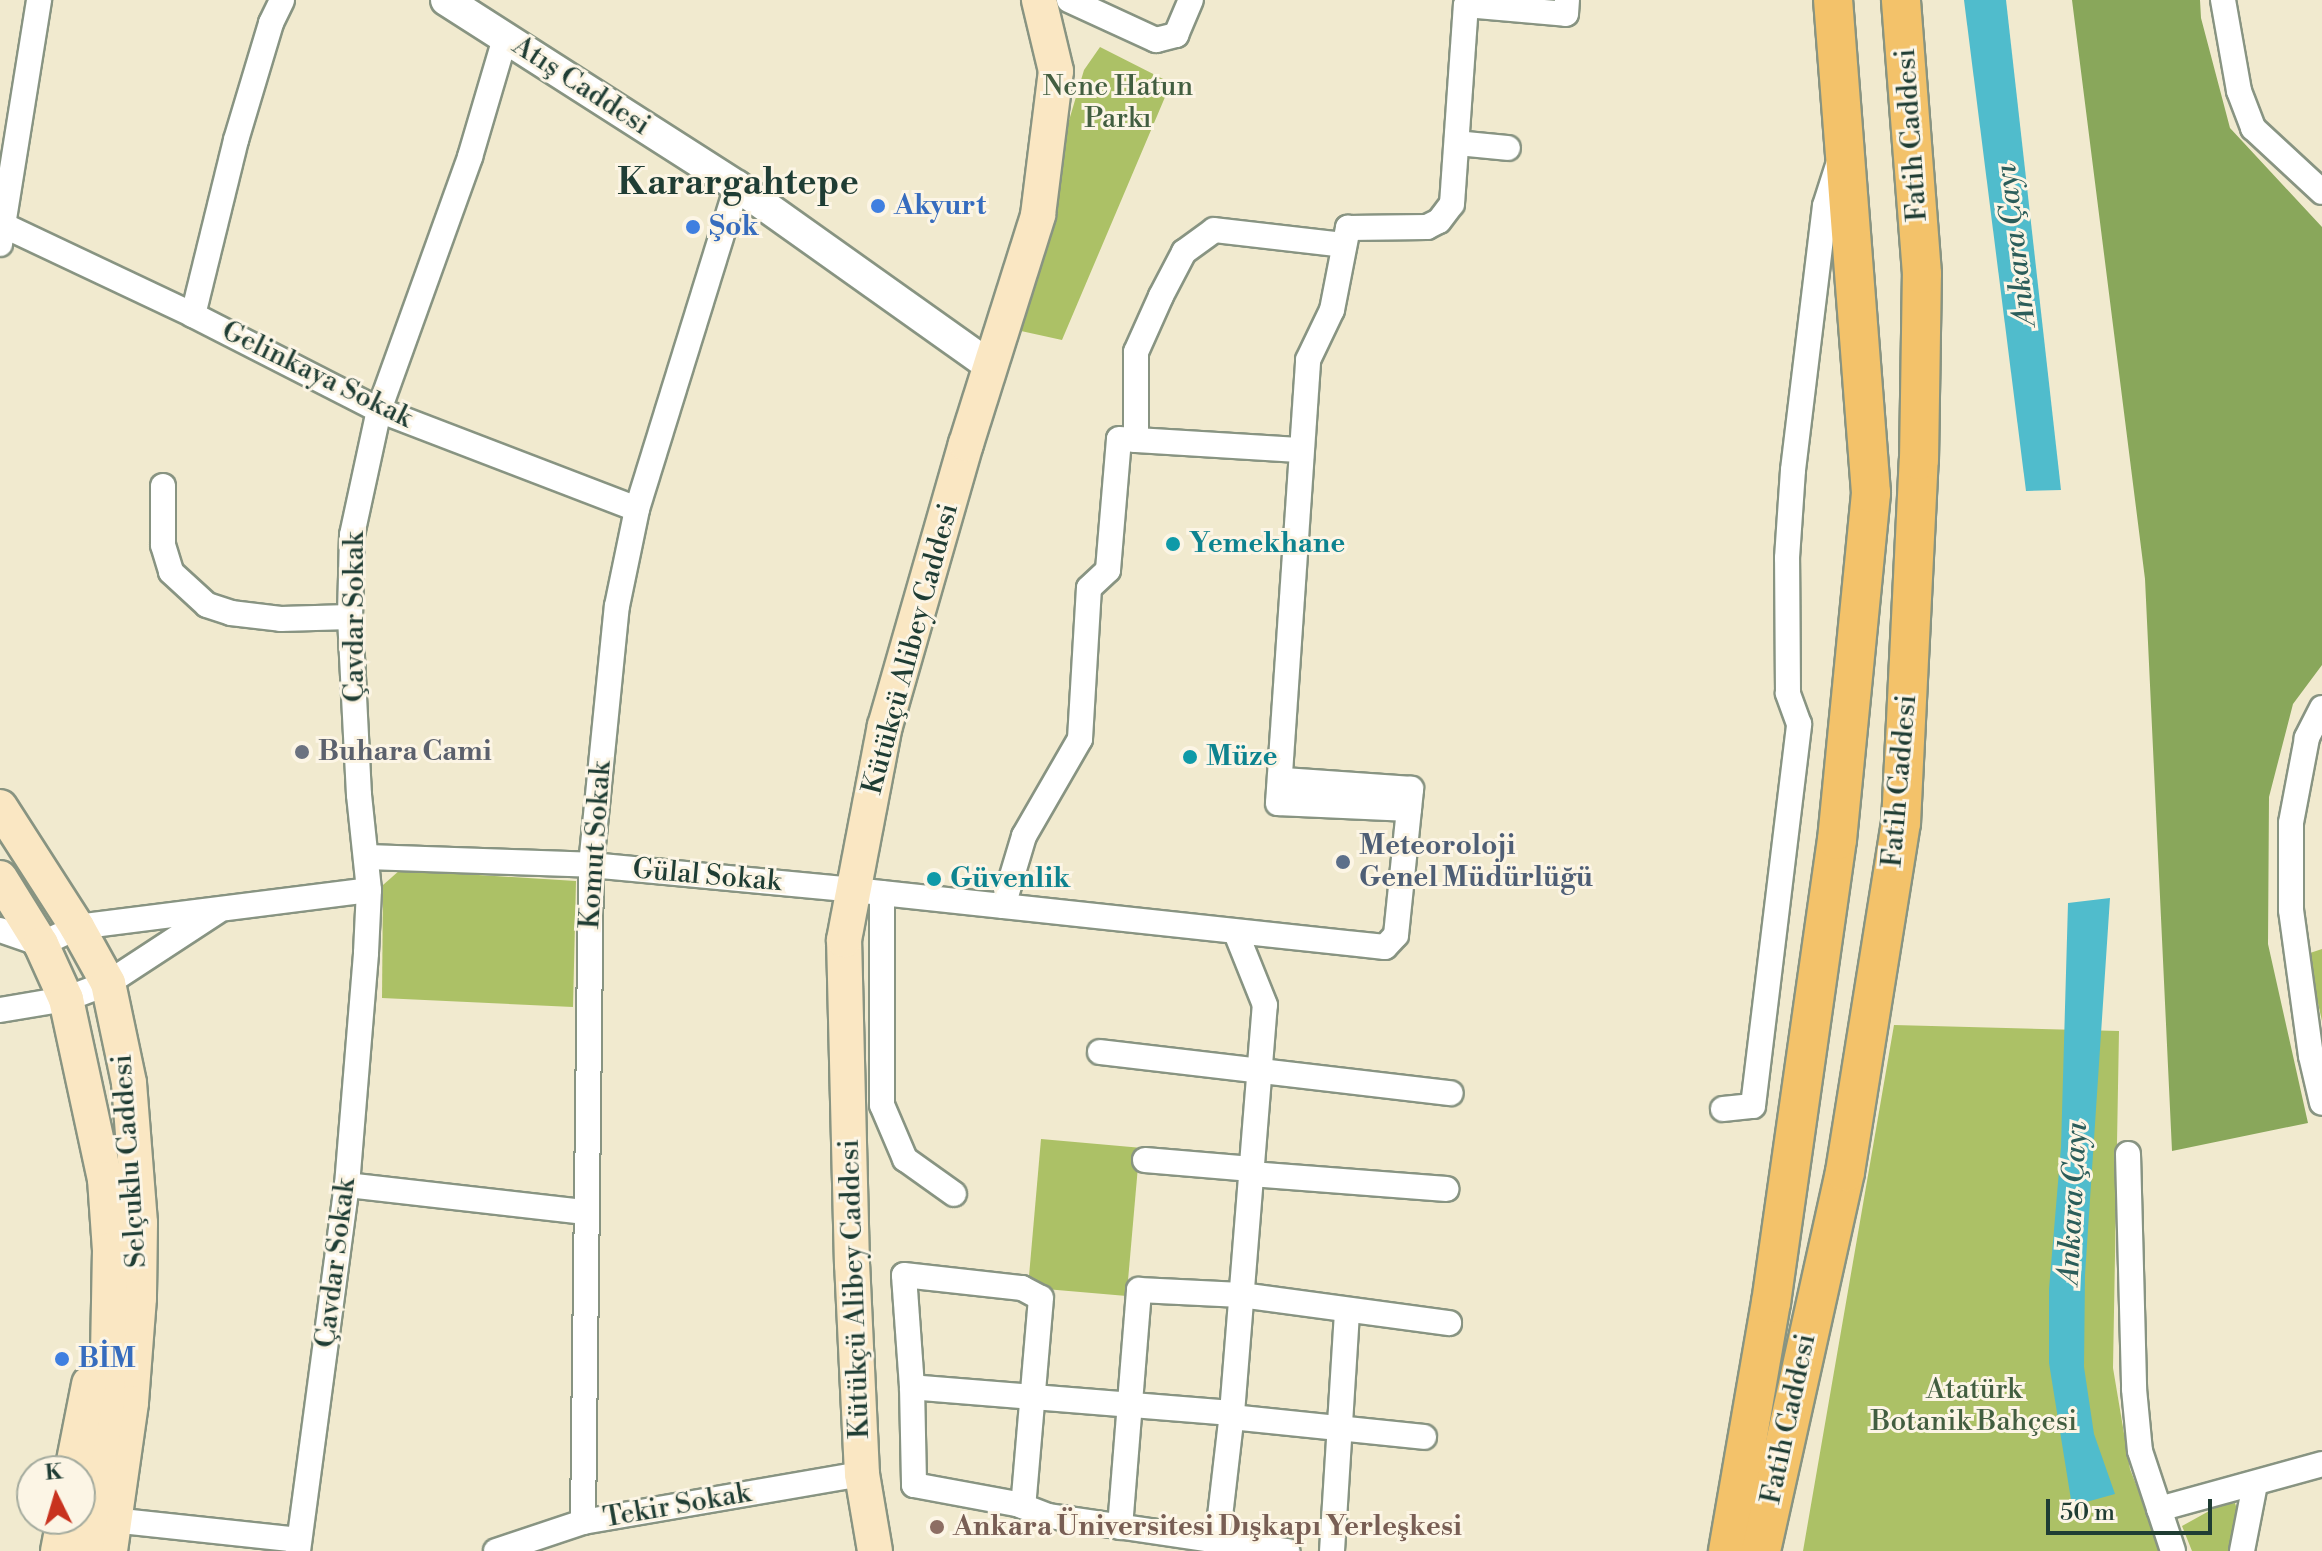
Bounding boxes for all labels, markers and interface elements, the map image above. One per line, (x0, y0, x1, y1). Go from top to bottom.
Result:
street label: Atış Caddesi (506, 29, 656, 143)
street label: Fatih Caddesi (1889, 47, 1935, 223)
park label: Nene Hatun Parkı (1043, 70, 1193, 136)
district label: Karargahtepe (617, 162, 859, 206)
water label: Ankara Çayı (1988, 162, 2044, 328)
place label: Akyurt (894, 189, 986, 223)
marker: Akyurt (869, 197, 887, 215)
place label: Şok (709, 210, 759, 244)
marker: Şok (684, 218, 702, 236)
street label: Gelinkaya Sokak (216, 314, 418, 436)
street label: Kütükçü Alibey Caddesi (856, 500, 966, 798)
place label: Yemekhane (1189, 527, 1345, 561)
street label: Çavdar Sokak (338, 532, 372, 702)
marker: Yemekhane (1164, 535, 1182, 553)
street label: Fatih Caddesi (1876, 693, 1924, 869)
place label: Buhara Cami (318, 735, 492, 769)
place label: Müze (1206, 740, 1277, 774)
marker: Buhara Cami (293, 743, 311, 761)
marker: Müze (1181, 748, 1199, 766)
street label: Komut Sokak (573, 760, 619, 930)
place label: Meteoroloji Genel Müdürlüğü (1359, 829, 1593, 895)
street label: Gülal Sokak (631, 853, 783, 899)
marker: Meteoroloji Genel Müdürlüğü (1334, 853, 1352, 871)
place label: Güvenlik (950, 862, 1070, 896)
marker: Güvenlik (925, 870, 943, 888)
street label: Selçuklu Caddesi (106, 1053, 154, 1269)
water label: Ankara Çayı (2051, 1120, 2095, 1286)
street label: Kütükçü Alibey Caddesi (833, 1139, 877, 1439)
street label: Çavdar Sokak (309, 1176, 363, 1350)
street label: Fatih Caddesi (1755, 1331, 1823, 1507)
place label: BİM (78, 1342, 136, 1376)
marker: BİM (53, 1350, 71, 1368)
park label: Atatürk Botanik Bahçesi (1871, 1373, 2077, 1439)
north arrow (16, 1455, 96, 1535)
text: K (44, 1458, 64, 1487)
street label: Tekir Sokak (601, 1477, 753, 1535)
scale bar (2050, 1483, 2216, 1533)
text: 50 m (2060, 1498, 2115, 1528)
place label: Ankara Üniversitesi Dışkapı Yerleşkesi (953, 1510, 1462, 1544)
marker: Ankara Üniversitesi Dışkapı Yerleşkesi (928, 1518, 946, 1536)

